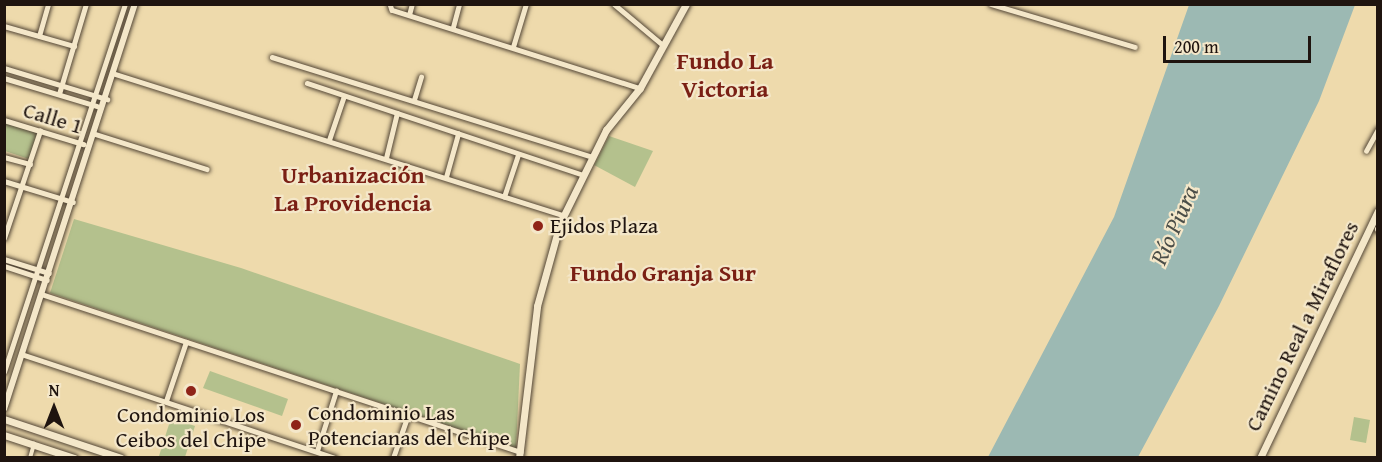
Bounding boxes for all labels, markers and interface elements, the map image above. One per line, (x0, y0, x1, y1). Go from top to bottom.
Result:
scale bar (1166, 24, 1314, 62)
text: 200 m (1174, 33, 1219, 60)
district label: Fundo La Victoria (677, 47, 773, 103)
street label: Calle 1 (20, 97, 86, 139)
district label: Urbanización La Providencia (274, 161, 432, 217)
water label: Río Piura (1144, 181, 1204, 269)
place label: Ejidos Plaza (550, 213, 658, 239)
street label: Camino Real a Miraflores (1240, 217, 1364, 435)
marker: Ejidos Plaza (531, 219, 545, 233)
district label: Fundo Granja Sur (570, 259, 756, 287)
north arrow (24, 378, 84, 438)
text: N (49, 378, 59, 402)
marker: Condominio Los Ceibos del Chipe (184, 384, 198, 398)
place label: Condominio Las Potencianas del Chipe (308, 399, 510, 451)
place label: Condominio Los Ceibos del Chipe (116, 401, 266, 452)
marker: Condominio Las Potencianas del Chipe (289, 418, 303, 432)

